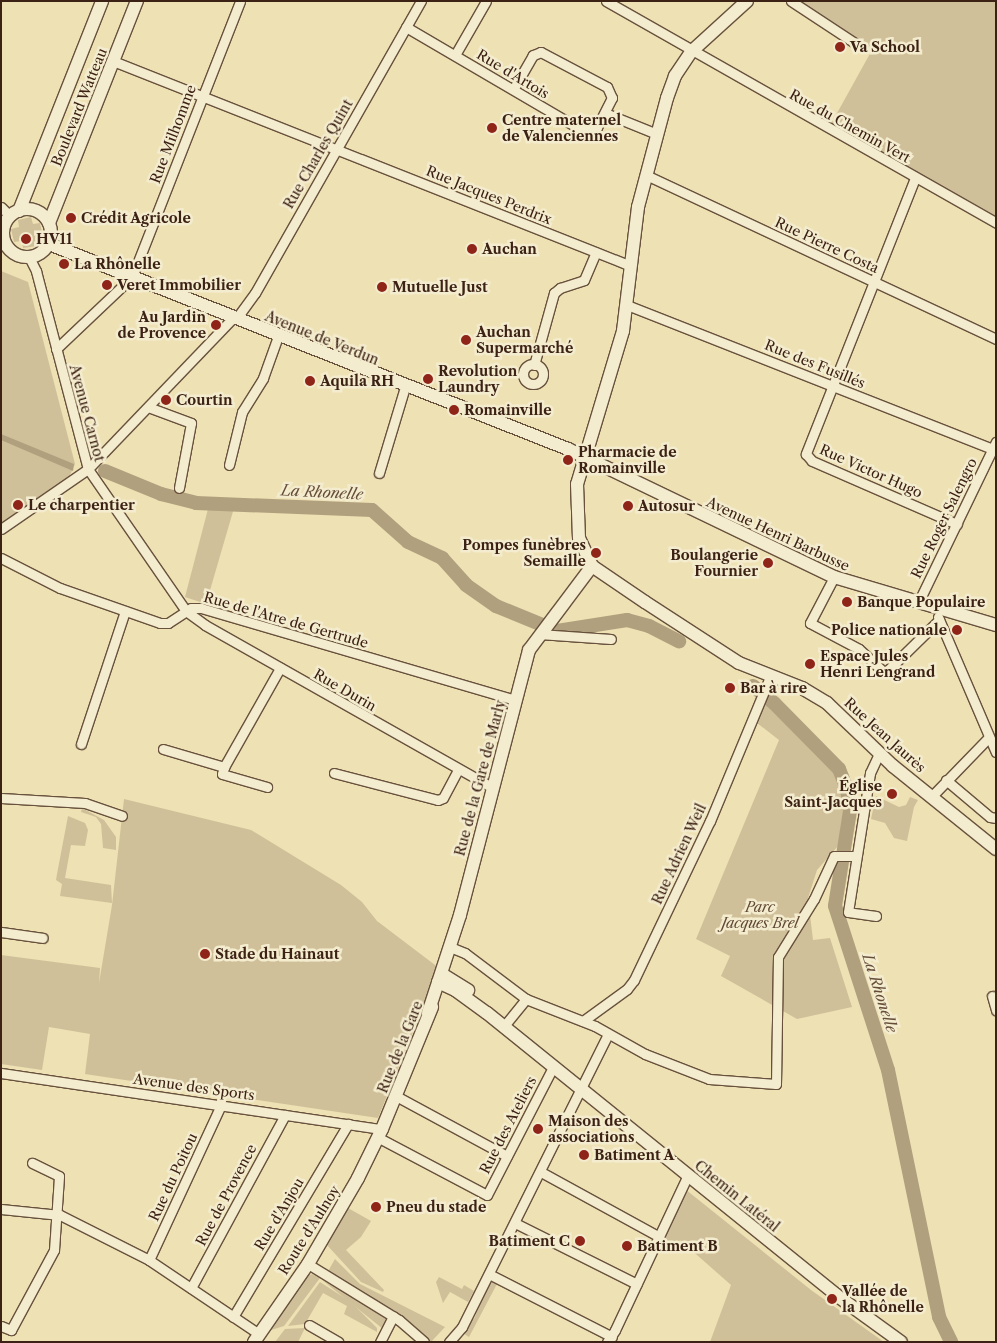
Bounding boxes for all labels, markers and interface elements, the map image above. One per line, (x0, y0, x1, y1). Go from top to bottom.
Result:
place label: Va School (850, 39, 920, 55)
marker: Va School (834, 41, 846, 53)
street label: Boulevard Watteau (48, 45, 110, 169)
street label: Rue d'Artois (474, 46, 552, 102)
street label: Rue Milhomme (146, 82, 200, 186)
street label: Rue du Chemin Vert (786, 86, 914, 166)
street label: Rue Charles Quint (280, 96, 356, 212)
place label: Centre maternel de Valenciennes (502, 112, 621, 144)
marker: Centre maternel de Valenciennes (486, 122, 498, 134)
street label: Rue Jacques Perdrix (424, 162, 554, 228)
place label: Crédit Agricole (81, 210, 191, 226)
marker: Crédit Agricole (65, 212, 77, 224)
street label: Rue Pierre Costa (772, 214, 882, 276)
place label: HV11 (36, 231, 72, 247)
marker: HV11 (20, 233, 32, 245)
place label: Auchan (482, 241, 537, 257)
marker: Auchan (466, 243, 478, 255)
place label: La Rhônelle (74, 256, 161, 272)
marker: La Rhônelle (58, 258, 70, 270)
place label: Veret Immobilier (117, 277, 241, 293)
marker: Veret Immobilier (101, 279, 113, 291)
place label: Mutuelle Just (392, 279, 488, 295)
marker: Mutuelle Just (376, 281, 388, 293)
street label: Avenue de Verdun (262, 307, 382, 369)
place label: Au Jardin de Provence (118, 309, 206, 342)
marker: Au Jardin de Provence (210, 319, 222, 331)
place label: Auchan Supermarché (476, 324, 573, 357)
marker: Auchan Supermarché (460, 334, 472, 346)
street label: Rue des Fusillés (762, 336, 868, 392)
street label: Avenue Carnot (66, 363, 108, 463)
place label: Revolution Laundry (438, 363, 517, 396)
place label: Aquila RH (320, 373, 394, 389)
marker: Revolution Laundry (422, 373, 434, 385)
marker: Aquila RH (304, 375, 316, 387)
place label: Courtin (176, 392, 232, 408)
marker: Courtin (160, 394, 172, 406)
place label: Romainville (464, 402, 552, 418)
marker: Romainville (448, 404, 460, 416)
street label: Rue Victor Hugo (817, 441, 925, 501)
place label: Pharmacie de Romainville (578, 444, 676, 477)
marker: Pharmacie de Romainville (562, 454, 574, 466)
street label: Rue Roger Salengro (908, 455, 980, 581)
water label: La Rhonelle (281, 481, 363, 503)
street label: Avenue Henri Barbusse (704, 493, 852, 575)
place label: Le charpentier (28, 497, 135, 513)
place label: Autosur (638, 498, 695, 514)
marker: Le charpentier (12, 499, 24, 511)
marker: Autosur (622, 500, 634, 512)
place label: Pompes funèbres Semaille (462, 537, 586, 570)
marker: Pompes funèbres Semaille (590, 547, 602, 559)
place label: Boulangerie Fournier (670, 547, 758, 580)
marker: Boulangerie Fournier (762, 557, 774, 569)
street label: Rue de l'Atre de Gertrude (202, 588, 370, 652)
place label: Banque Populaire (857, 594, 985, 610)
marker: Banque Populaire (841, 596, 853, 608)
place label: Police nationale (831, 622, 947, 638)
marker: Police nationale (951, 624, 963, 636)
place label: Espace Jules Henri Lengrand (820, 648, 935, 680)
marker: Espace Jules Henri Lengrand (804, 658, 816, 670)
street label: Rue Durin (311, 665, 379, 715)
place label: Bar à rire (740, 680, 807, 696)
marker: Bar à rire (724, 682, 736, 694)
street label: Rue Jean Jaurès (841, 694, 929, 776)
street label: Rue de la Gare de Marly (451, 698, 509, 858)
place label: Église Saint-Jacques (784, 778, 882, 810)
marker: Église Saint-Jacques (886, 788, 898, 800)
street label: Rue Adrien Weil (648, 801, 710, 907)
park label: Parc Jacques Brel (721, 899, 799, 932)
place label: Stade du Hainaut (215, 946, 339, 962)
marker: Stade du Hainaut (199, 948, 211, 960)
water label: La Rhonelle (859, 951, 901, 1035)
street label: Rue de la Gare (374, 998, 426, 1096)
street label: Avenue des Sports (132, 1070, 256, 1104)
street label: Rue des Ateliers (476, 1073, 540, 1177)
place label: Maison des associations (548, 1113, 634, 1146)
marker: Maison des associations (532, 1123, 544, 1135)
street label: Rue du Poitou (145, 1130, 201, 1224)
street label: Rue de Provence (192, 1141, 260, 1249)
place label: Batiment A (594, 1147, 675, 1163)
marker: Batiment A (578, 1149, 590, 1161)
street label: Chemin Latéral (691, 1157, 783, 1235)
street label: Rue d'Anjou (251, 1175, 307, 1253)
street label: Route d'Aulnoy (275, 1182, 343, 1278)
place label: Pneu du stade (386, 1199, 486, 1215)
marker: Pneu du stade (370, 1201, 382, 1213)
place label: Batiment C (489, 1233, 570, 1249)
marker: Batiment C (574, 1235, 586, 1247)
place label: Batiment B (637, 1238, 718, 1254)
marker: Batiment B (621, 1240, 633, 1252)
place label: Vallée de la Rhônelle (842, 1283, 924, 1315)
marker: Vallée de la Rhônelle (826, 1293, 838, 1305)

